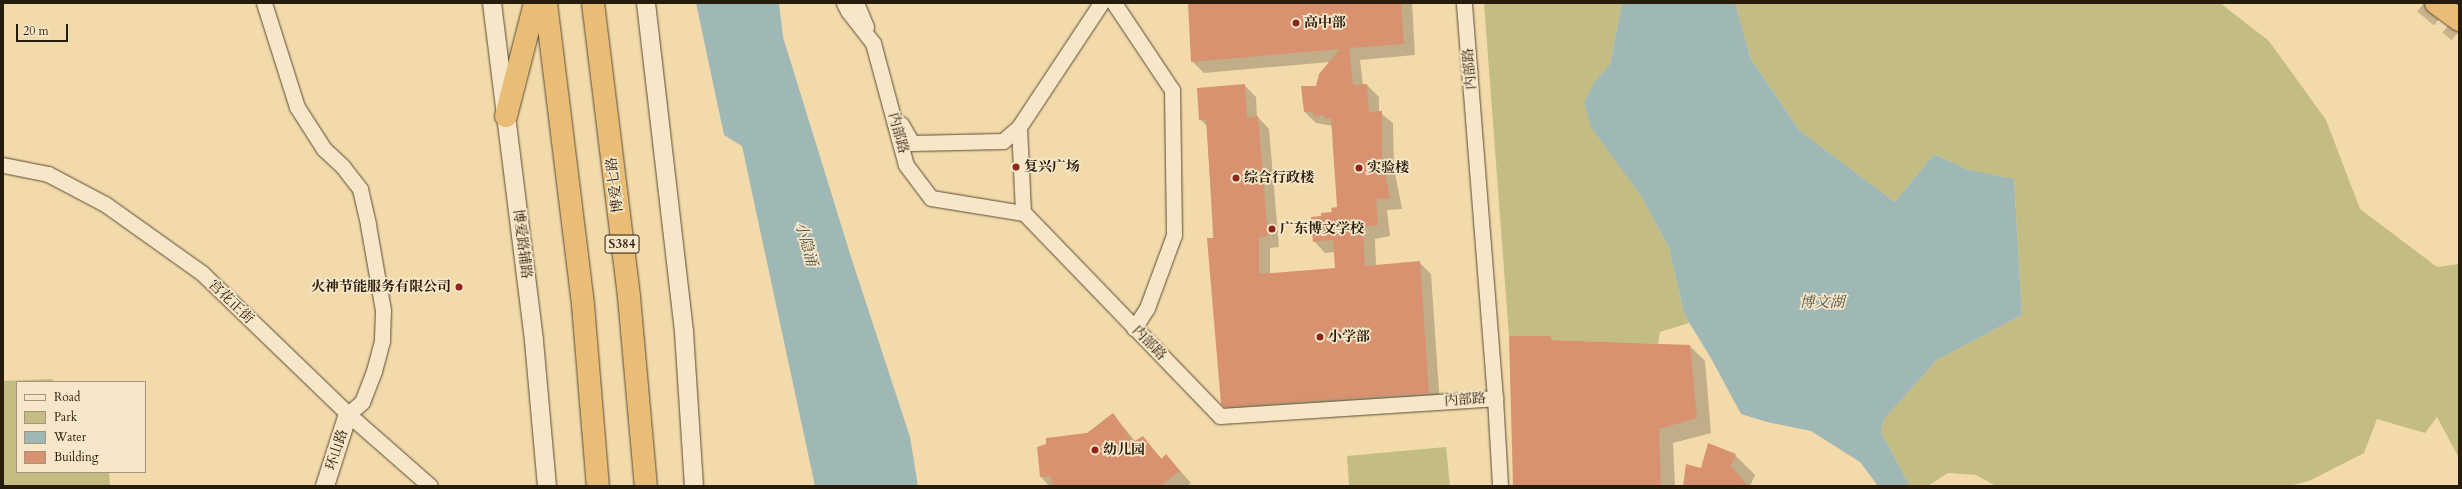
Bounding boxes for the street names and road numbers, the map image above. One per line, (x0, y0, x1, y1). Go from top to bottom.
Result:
street label: 内部路 (1460, 47, 1480, 91)
street label: 内部路 (884, 111, 912, 155)
street label: 博爱七路 (603, 156, 627, 214)
street label: 博爱路辅路 (509, 208, 535, 280)
road number: S384 (604, 233, 640, 255)
street label: 宫花正街 (205, 277, 257, 327)
street label: 内部路 (1128, 322, 1170, 364)
street label: 内部路 (1443, 390, 1487, 410)
street label: 环山路 (323, 427, 351, 473)

